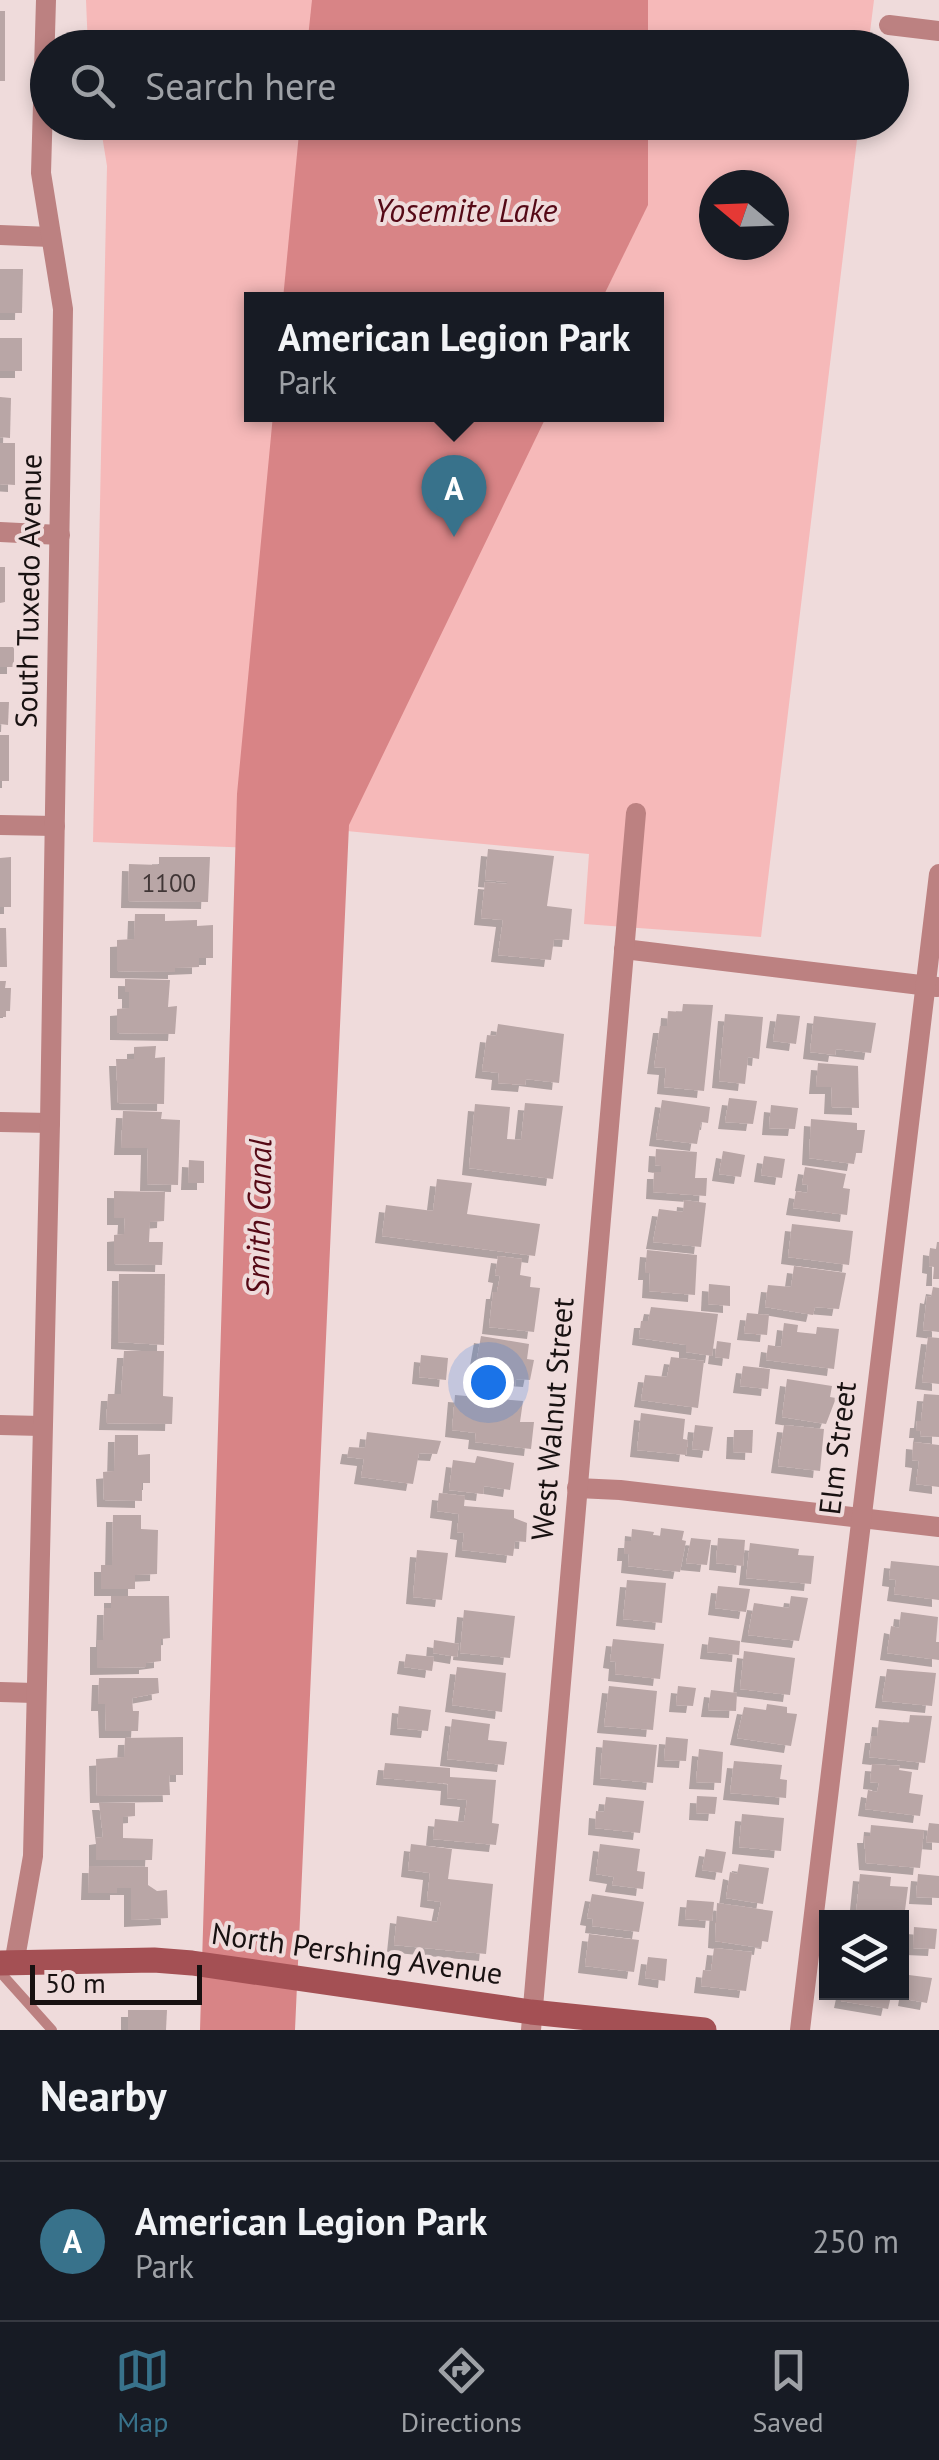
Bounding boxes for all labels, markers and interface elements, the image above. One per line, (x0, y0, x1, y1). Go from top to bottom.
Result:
search box (30, 30, 909, 140)
icon: search (65, 58, 120, 113)
text: Search here (145, 61, 337, 110)
north arrow (699, 170, 789, 260)
water label: Yosemite Lake (375, 189, 558, 231)
popup (244, 292, 664, 422)
text: American Legion Park (278, 312, 630, 361)
text: Park (278, 361, 337, 403)
street label: South Tuxedo Avenue (6, 453, 49, 729)
pin: A (422, 454, 486, 537)
house number: 1100 (142, 867, 196, 899)
water label: Smith Canal (236, 1138, 280, 1296)
street label: West Walnut Street (521, 1296, 582, 1542)
your location (463, 1357, 514, 1408)
street label: Elm Street (809, 1379, 864, 1517)
map controls (819, 1910, 909, 2000)
button: layers (819, 1910, 909, 2000)
street label: North Pershing Avenue (209, 1913, 505, 1992)
scale bar (30, 1960, 202, 2004)
text: 50 m (45, 1964, 106, 2001)
text: Nearby (40, 2068, 167, 2123)
text: American Legion Park (135, 2196, 487, 2245)
text: A (63, 2220, 82, 2262)
text: 250 m (812, 2220, 899, 2262)
text: Park (135, 2245, 194, 2287)
tab: Map (115, 2343, 170, 2440)
tab: Directions (401, 2343, 522, 2440)
tab: Saved (752, 2343, 824, 2440)

